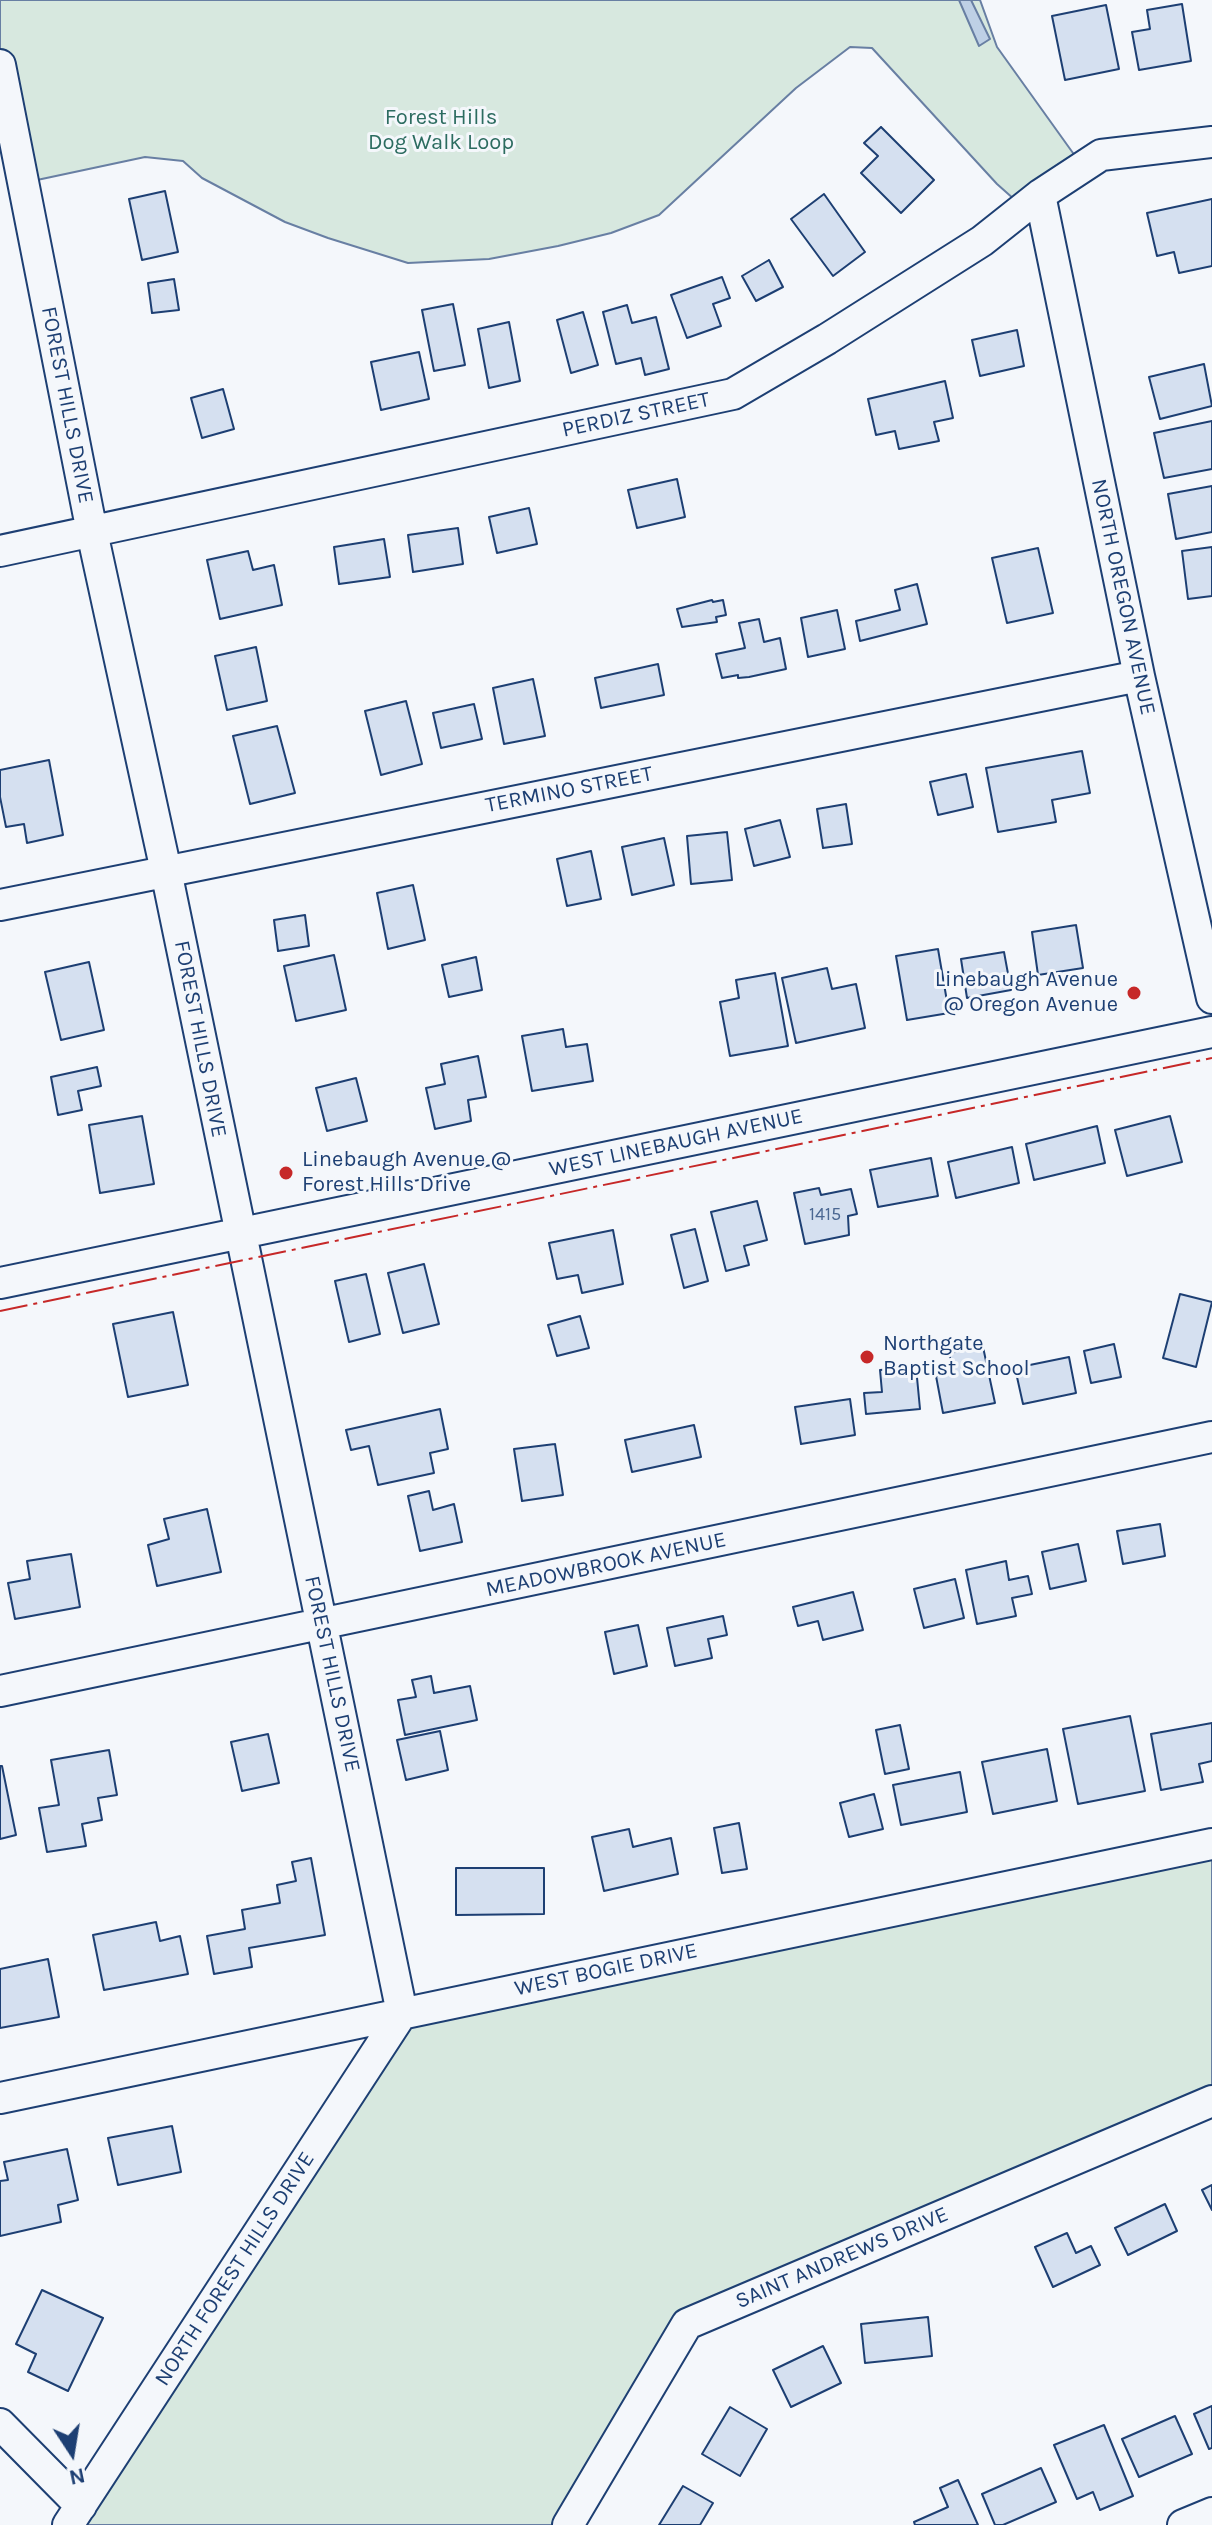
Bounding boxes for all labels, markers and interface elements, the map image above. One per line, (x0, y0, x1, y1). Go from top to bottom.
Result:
park label: Forest Hills Dog Walk Loop (368, 105, 514, 156)
street label: FOREST HILLS DRIVE (35, 304, 99, 506)
street label: PERDIZ STREET (560, 386, 712, 444)
street label: NORTH OREGON AVENUE (1085, 476, 1161, 718)
street label: TERMINO STREET (483, 761, 655, 819)
street label: FOREST HILLS DRIVE (168, 938, 232, 1140)
place label: Linebaugh Avenue @ Oregon Avenue (935, 967, 1118, 1018)
marker: Linebaugh Avenue @ Oregon Avenue (1125, 984, 1143, 1002)
street label: WEST LINEBAUGH AVENUE (547, 1103, 805, 1183)
place label: Linebaugh Avenue @ Forest Hills Drive (302, 1147, 511, 1198)
marker: Linebaugh Avenue @ Forest Hills Drive (277, 1164, 295, 1182)
house number: 1415 (809, 1204, 841, 1226)
place label: Northgate Baptist School (883, 1331, 1030, 1382)
marker: Northgate Baptist School (858, 1348, 876, 1366)
street label: MEADOWBROOK AVENUE (484, 1527, 728, 1603)
street label: FOREST HILLS DRIVE (298, 1573, 366, 1775)
street label: WEST BOGIE DRIVE (512, 1938, 700, 2002)
street label: NORTH FOREST HILLS DRIVE (149, 2147, 321, 2391)
street label: SAINT ANDREWS DRIVE (732, 2201, 952, 2315)
north arrow (32, 2413, 112, 2493)
text: N (67, 2462, 87, 2491)

